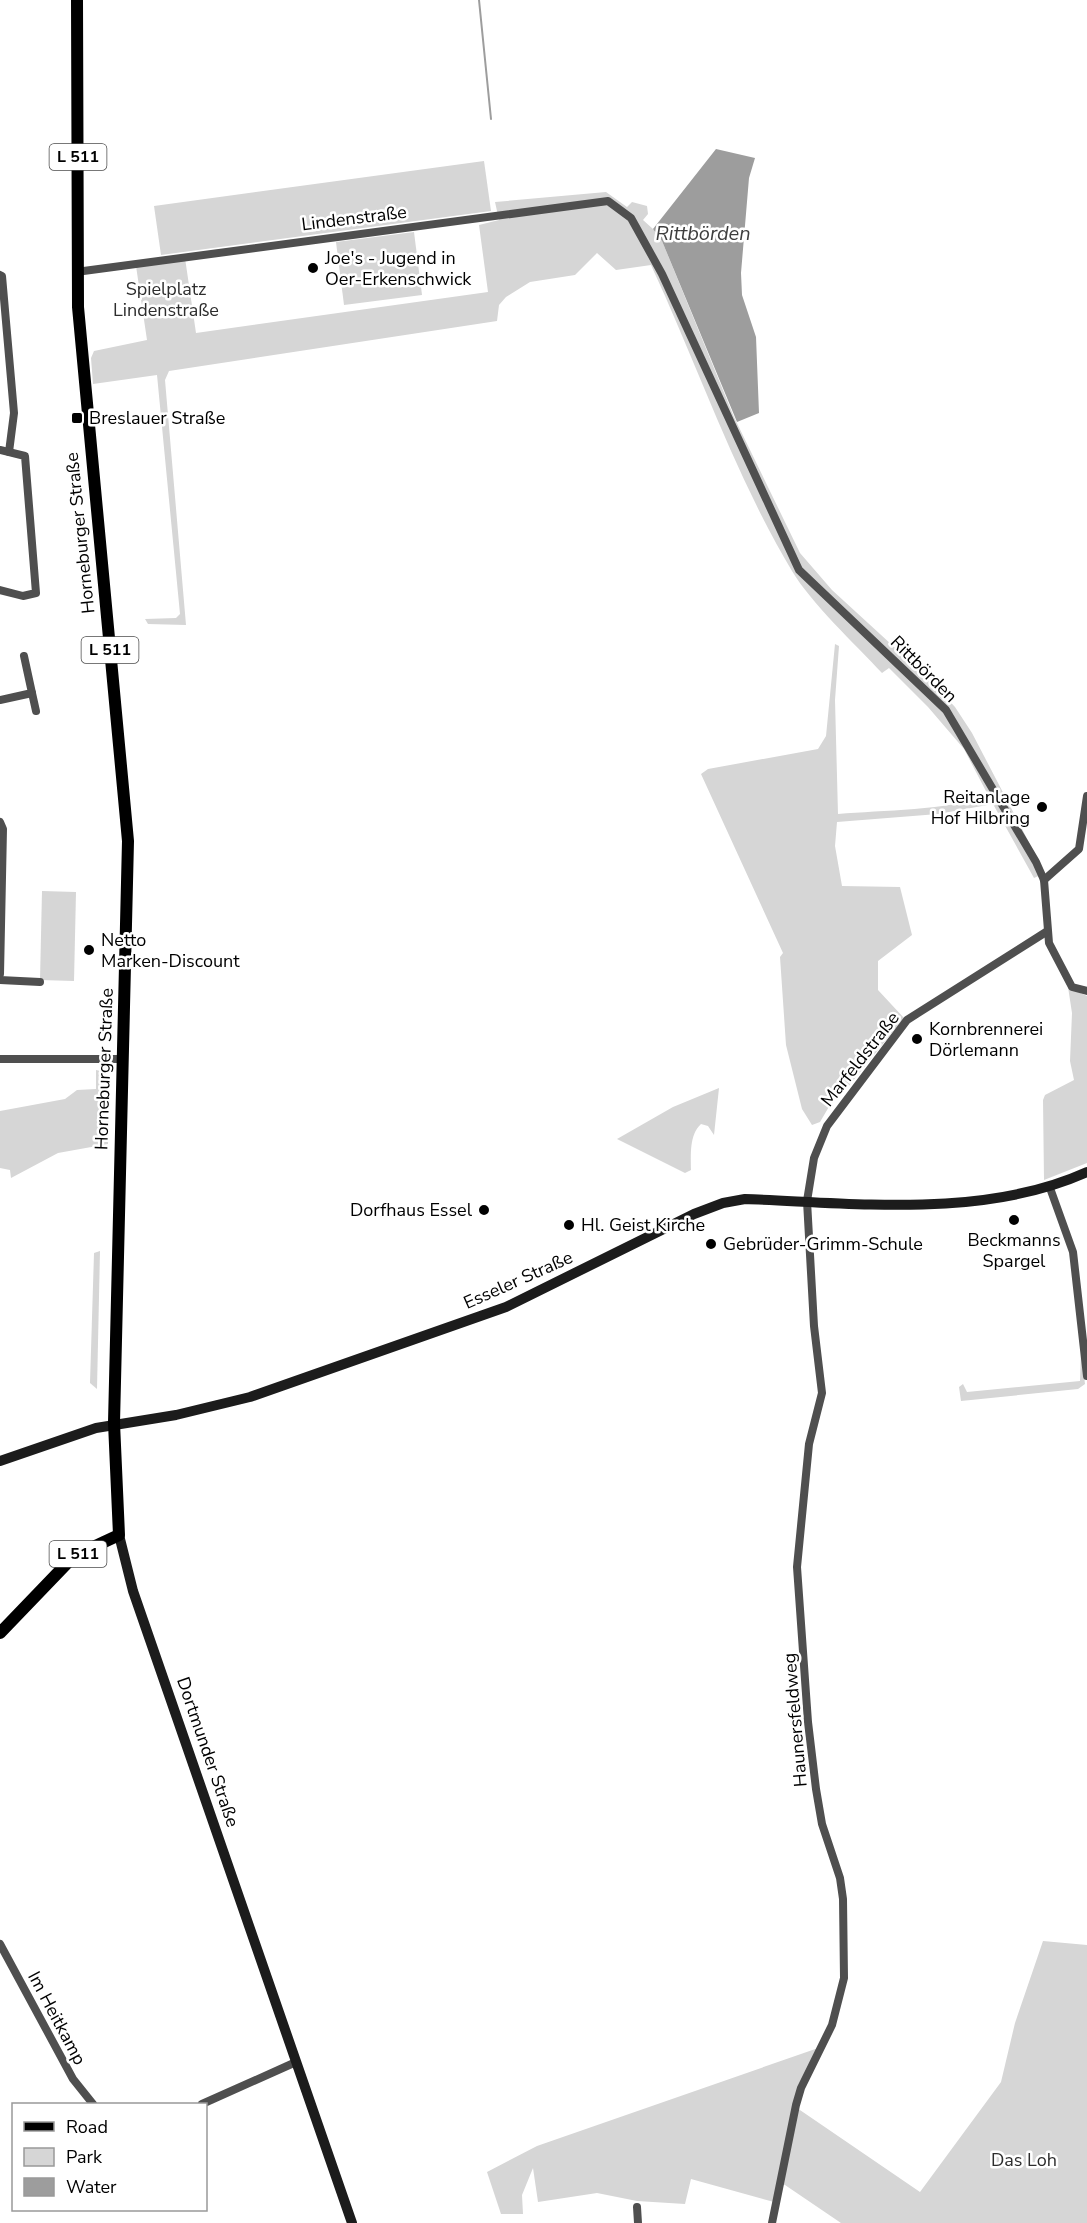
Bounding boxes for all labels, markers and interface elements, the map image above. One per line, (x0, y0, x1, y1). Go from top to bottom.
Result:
road number: L 511 (50, 144, 106, 170)
street label: Lindenstraße (300, 200, 408, 236)
water label: Rittbörden (655, 220, 751, 247)
place label: Joe's - Jugend in Oer-Erkenschwick (324, 246, 472, 291)
marker: Joe's - Jugend in Oer-Erkenschwick (306, 261, 320, 275)
park label: Spielplatz Lindenstraße (113, 277, 219, 322)
place label: Breslauer Straße (89, 406, 225, 430)
marker: Breslauer Straße (70, 411, 84, 425)
street label: Horneburger Straße (60, 451, 100, 615)
street label: Rittbörden (885, 630, 963, 708)
road number: L 511 (82, 637, 138, 663)
place label: Reitanlage Hof Hilbring (931, 785, 1030, 830)
marker: Reitanlage Hof Hilbring (1035, 800, 1049, 814)
place label: Netto Marken-Discount (101, 928, 240, 973)
marker: Netto Marken-Discount (82, 943, 96, 957)
street label: Horneburger Straße (89, 988, 119, 1150)
street label: Marfeldstraße (815, 1007, 905, 1111)
place label: Kornbrennerei Dörlemann (929, 1017, 1043, 1062)
marker: Kornbrennerei Dörlemann (910, 1032, 924, 1046)
place label: Dorfhaus Essel (350, 1198, 473, 1222)
marker: Dorfhaus Essel (477, 1203, 491, 1217)
place label: Hl. Geist Kirche (581, 1213, 705, 1237)
marker: Beckmanns Spargel (1007, 1213, 1021, 1227)
marker: Hl. Geist Kirche (562, 1218, 576, 1232)
place label: Beckmanns Spargel (967, 1228, 1061, 1273)
place label: Gebrüder-Grimm-Schule (723, 1232, 923, 1256)
marker: Gebrüder-Grimm-Schule (704, 1237, 718, 1251)
street label: Esseler Straße (460, 1245, 576, 1315)
road number: L 511 (50, 1541, 106, 1567)
street label: Haunersfeldweg (777, 1652, 813, 1788)
street label: Dortmunder Straße (171, 1674, 245, 1830)
street label: Im Heitkamp (22, 1967, 92, 2069)
legend (12, 2103, 207, 2211)
text: Road (66, 2115, 108, 2139)
text: Park (66, 2145, 103, 2169)
park label: Das Loh (991, 2148, 1057, 2172)
text: Water (66, 2175, 117, 2199)

